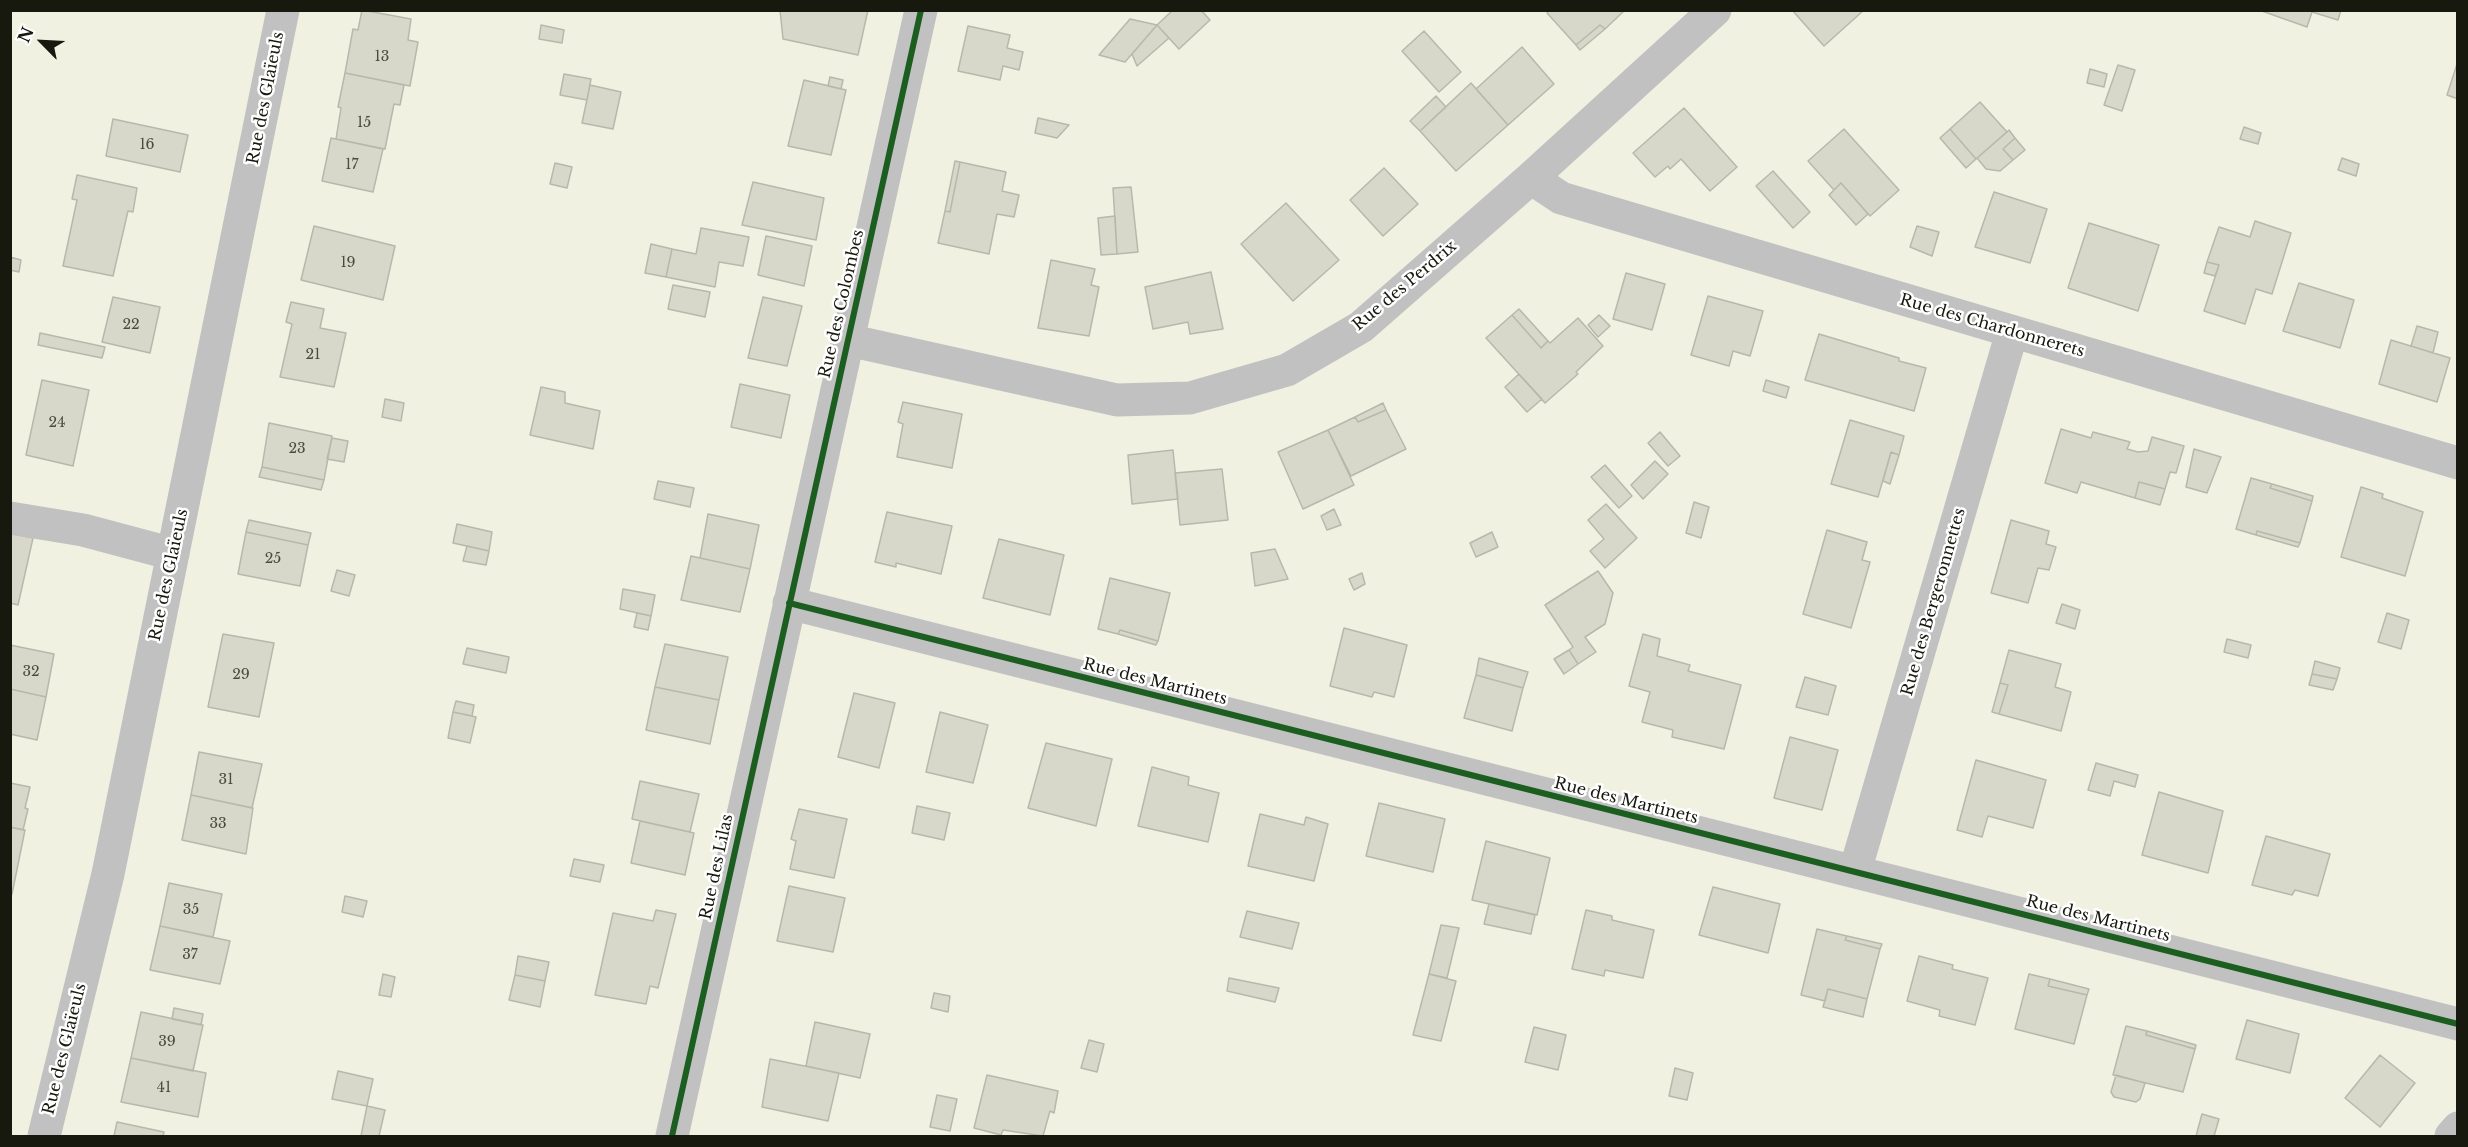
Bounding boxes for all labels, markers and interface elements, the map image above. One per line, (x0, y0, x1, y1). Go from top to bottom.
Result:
north arrow (12, 12, 72, 72)
text: N (13, 24, 38, 46)
street label: Rue des Glaïeuls (244, 30, 288, 166)
house number: 13 (375, 49, 389, 65)
house number: 15 (357, 115, 371, 131)
house number: 16 (139, 137, 155, 153)
house number: 17 (345, 157, 359, 173)
street label: Rue des Colombes (816, 228, 868, 380)
street label: Rue des Perdrix (1349, 237, 1461, 335)
house number: 19 (340, 255, 356, 271)
street label: Rue des Chardonnerets (1897, 290, 2087, 362)
house number: 22 (122, 317, 140, 333)
house number: 21 (306, 347, 320, 363)
house number: 24 (49, 415, 65, 431)
house number: 23 (288, 441, 306, 457)
street label: Rue des Bergeronnettes (1898, 506, 1970, 698)
street label: Rue des Glaïeuls (146, 507, 192, 643)
house number: 25 (265, 551, 281, 567)
street label: Rue des Martinets (1081, 655, 1229, 709)
house number: 32 (22, 664, 40, 680)
house number: 29 (232, 667, 250, 683)
house number: 31 (219, 772, 233, 788)
street label: Rue des Martinets (1552, 774, 1700, 828)
street label: Rue des Lilas (696, 813, 738, 921)
house number: 33 (209, 816, 227, 832)
street label: Rue des Martinets (2024, 892, 2172, 946)
house number: 35 (183, 902, 199, 918)
house number: 37 (182, 947, 198, 963)
street label: Rue des Glaïeuls (39, 981, 91, 1117)
house number: 39 (158, 1034, 176, 1050)
house number: 41 (157, 1080, 171, 1096)

